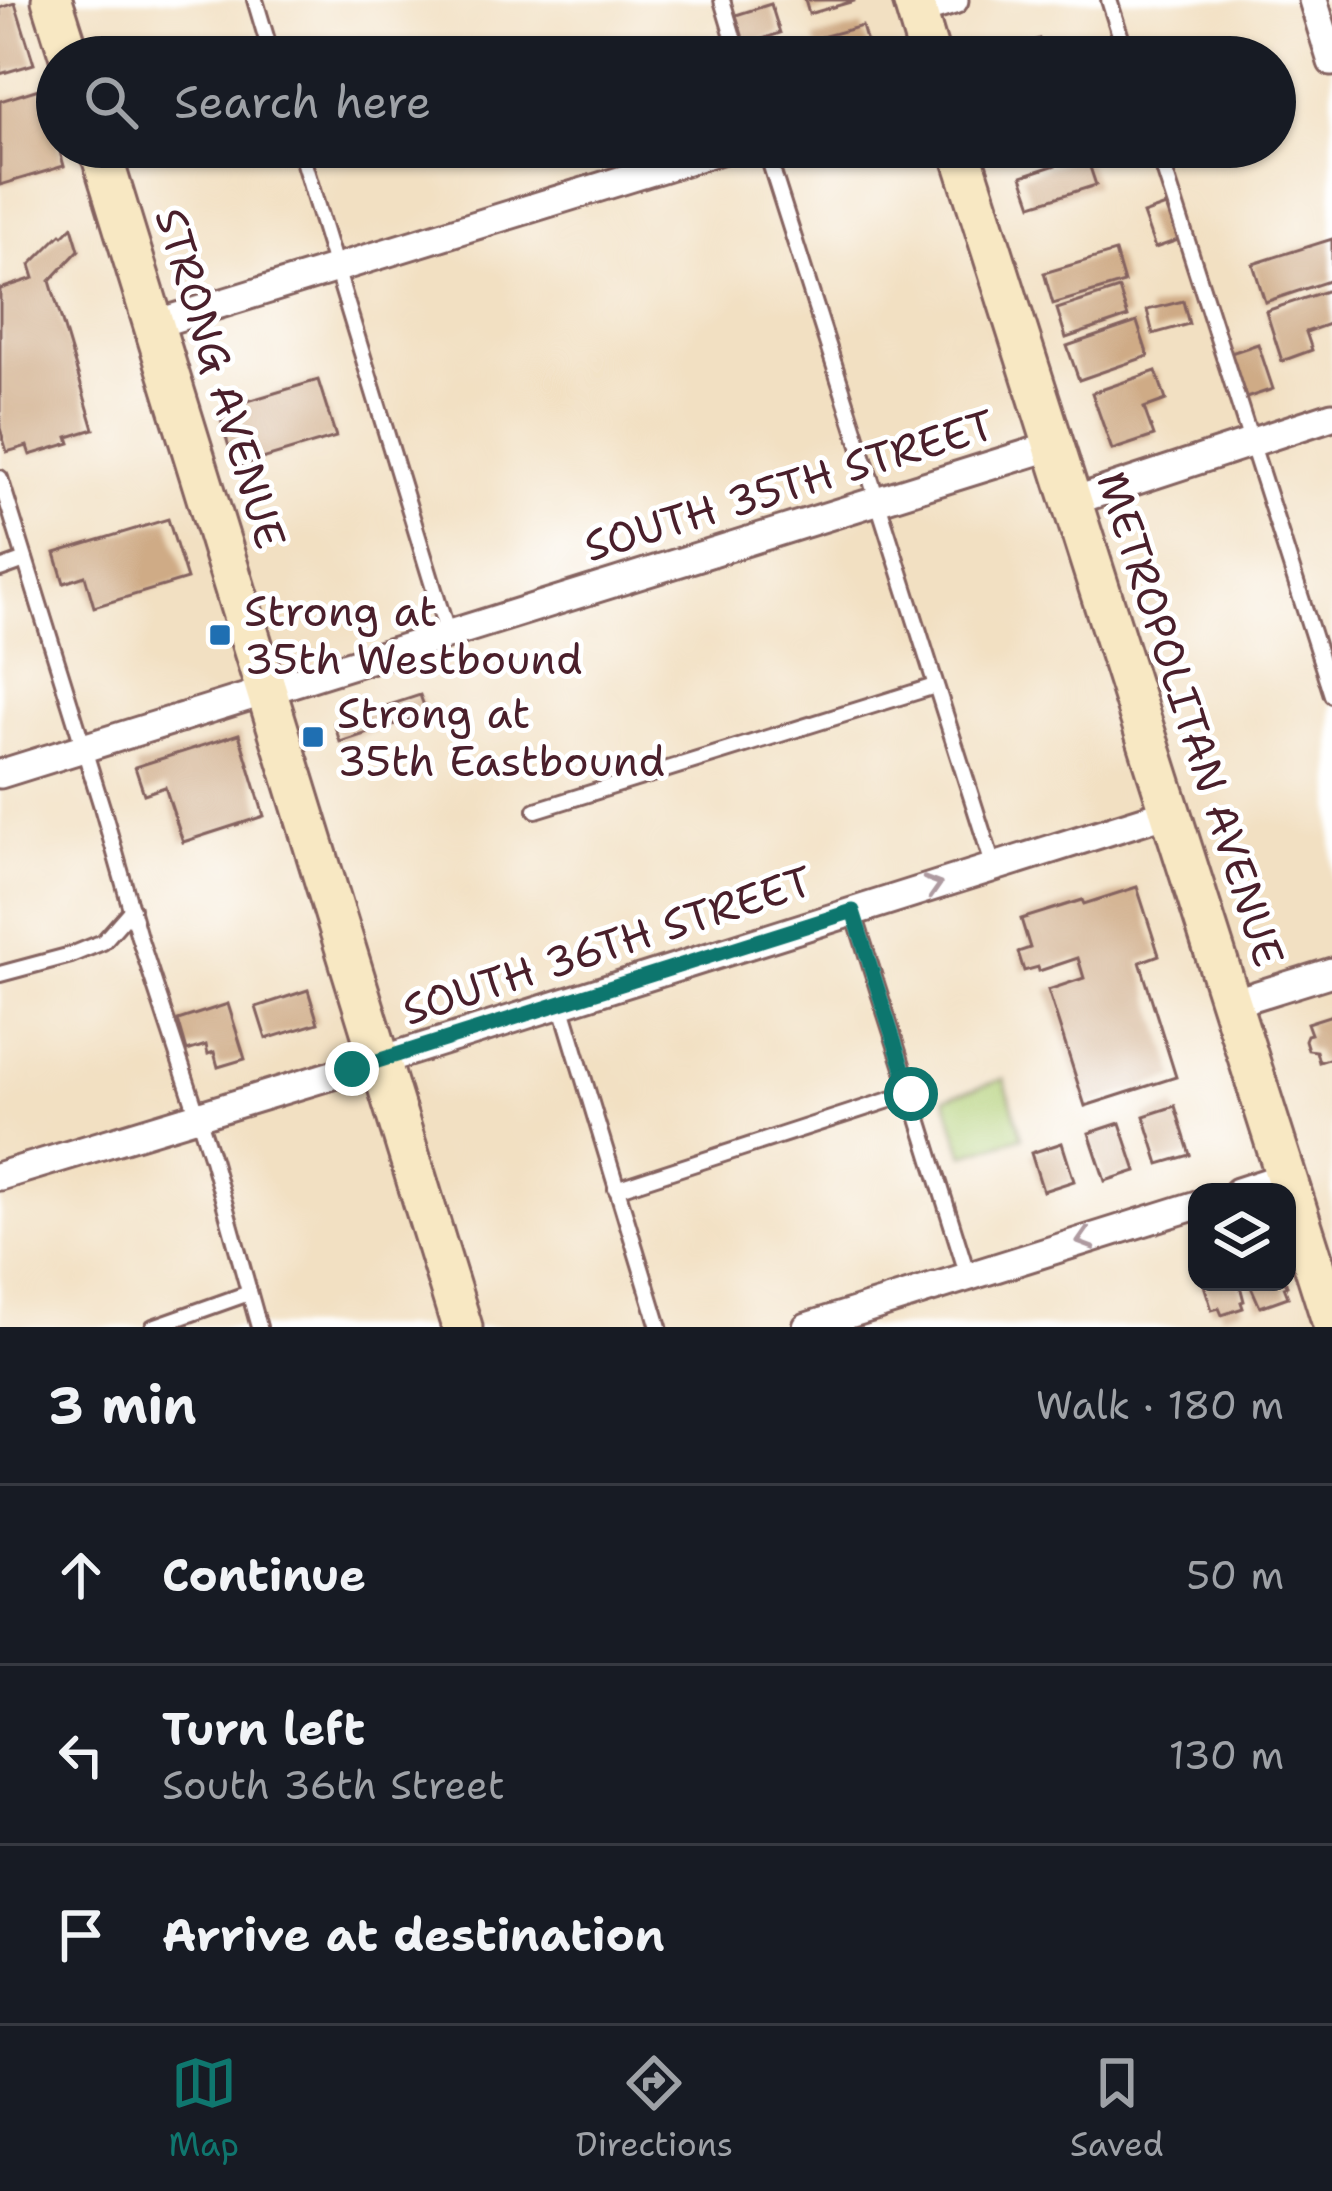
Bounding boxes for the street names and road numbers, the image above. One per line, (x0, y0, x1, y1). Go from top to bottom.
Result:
street label: STRONG AVENUE (143, 201, 299, 555)
street label: SOUTH 35TH STREET (577, 396, 1001, 574)
street label: METROPOLITAN AVENUE (1084, 464, 1298, 974)
street label: SOUTH 36TH STREET (395, 852, 819, 1038)

